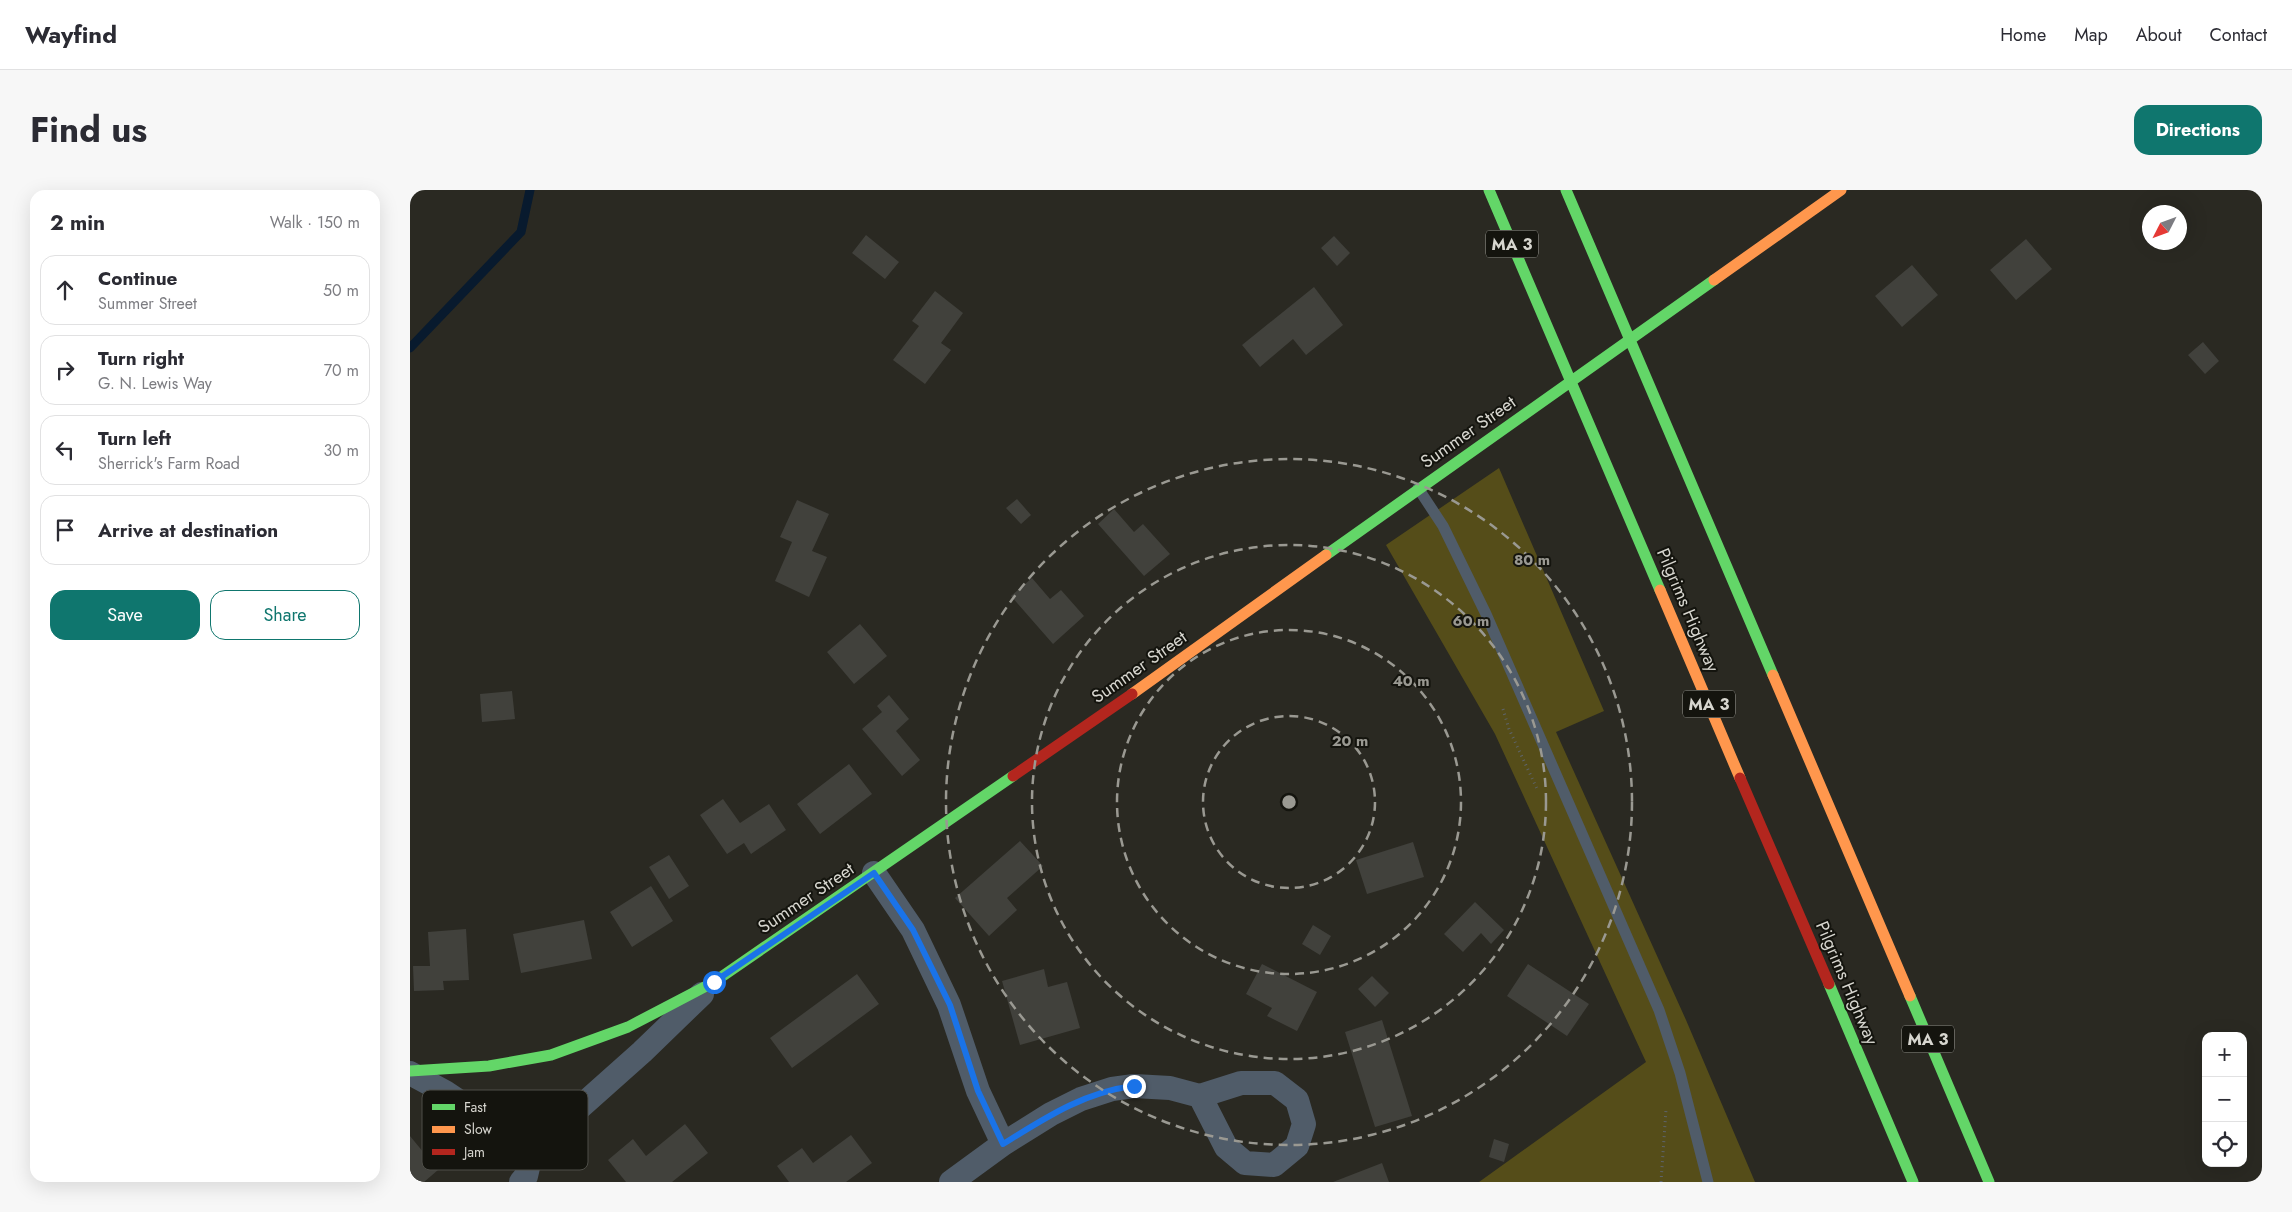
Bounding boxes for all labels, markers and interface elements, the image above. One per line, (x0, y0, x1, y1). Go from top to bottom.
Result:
text: Wayfind (25, 17, 117, 52)
text: Home (2000, 22, 2046, 48)
text: Map (2074, 22, 2108, 48)
text: About (2136, 22, 2181, 48)
text: Contact (2209, 22, 2267, 48)
text: Find us (30, 105, 147, 155)
button: Directions (2134, 105, 2262, 155)
north arrow (2142, 205, 2187, 250)
text: 2 min (50, 208, 105, 238)
text: Walk · 150 m (270, 211, 360, 234)
road number: MA 3 (1486, 231, 1538, 258)
text: Continue (98, 265, 177, 292)
icon: ahead (51, 276, 79, 304)
text: 50 m (323, 279, 359, 302)
text: Summer Street (98, 292, 197, 315)
text: Turn right (98, 345, 184, 372)
icon: right (51, 356, 79, 384)
text: 70 m (324, 359, 359, 382)
text: G. N. Lewis Way (98, 372, 212, 395)
street label: Summer Street (1415, 389, 1522, 475)
text: Turn left (98, 425, 171, 452)
icon: left (51, 436, 79, 464)
text: 30 m (323, 439, 359, 462)
text: Sherrick's Farm Road (98, 452, 240, 475)
icon: arrive (51, 516, 79, 544)
text: Arrive at destination (98, 517, 278, 544)
street label: Pilgrims Highway (1650, 544, 1726, 676)
text: 80 m (1514, 549, 1550, 571)
button: Save (50, 590, 200, 640)
button: Share (210, 590, 360, 640)
text: 60 m (1453, 610, 1489, 632)
street label: Summer Street (1086, 624, 1193, 710)
text: 40 m (1392, 670, 1430, 692)
road number: MA 3 (1683, 690, 1735, 718)
text: 20 m (1332, 730, 1368, 752)
centre of rings (1280, 793, 1298, 811)
street label: Summer Street (753, 856, 860, 940)
street label: Pilgrims Highway (1809, 917, 1885, 1049)
route start (703, 971, 726, 994)
road number: MA 3 (1902, 1026, 1954, 1052)
map controls (2202, 1032, 2247, 1167)
button: + (2202, 1032, 2247, 1077)
route end (1123, 1075, 1146, 1098)
button: − (2202, 1077, 2247, 1122)
legend (422, 1090, 588, 1170)
text: Fast (464, 1097, 487, 1117)
text: Slow (464, 1119, 492, 1139)
button: locate (2202, 1122, 2247, 1167)
text: Jam (462, 1142, 485, 1162)

